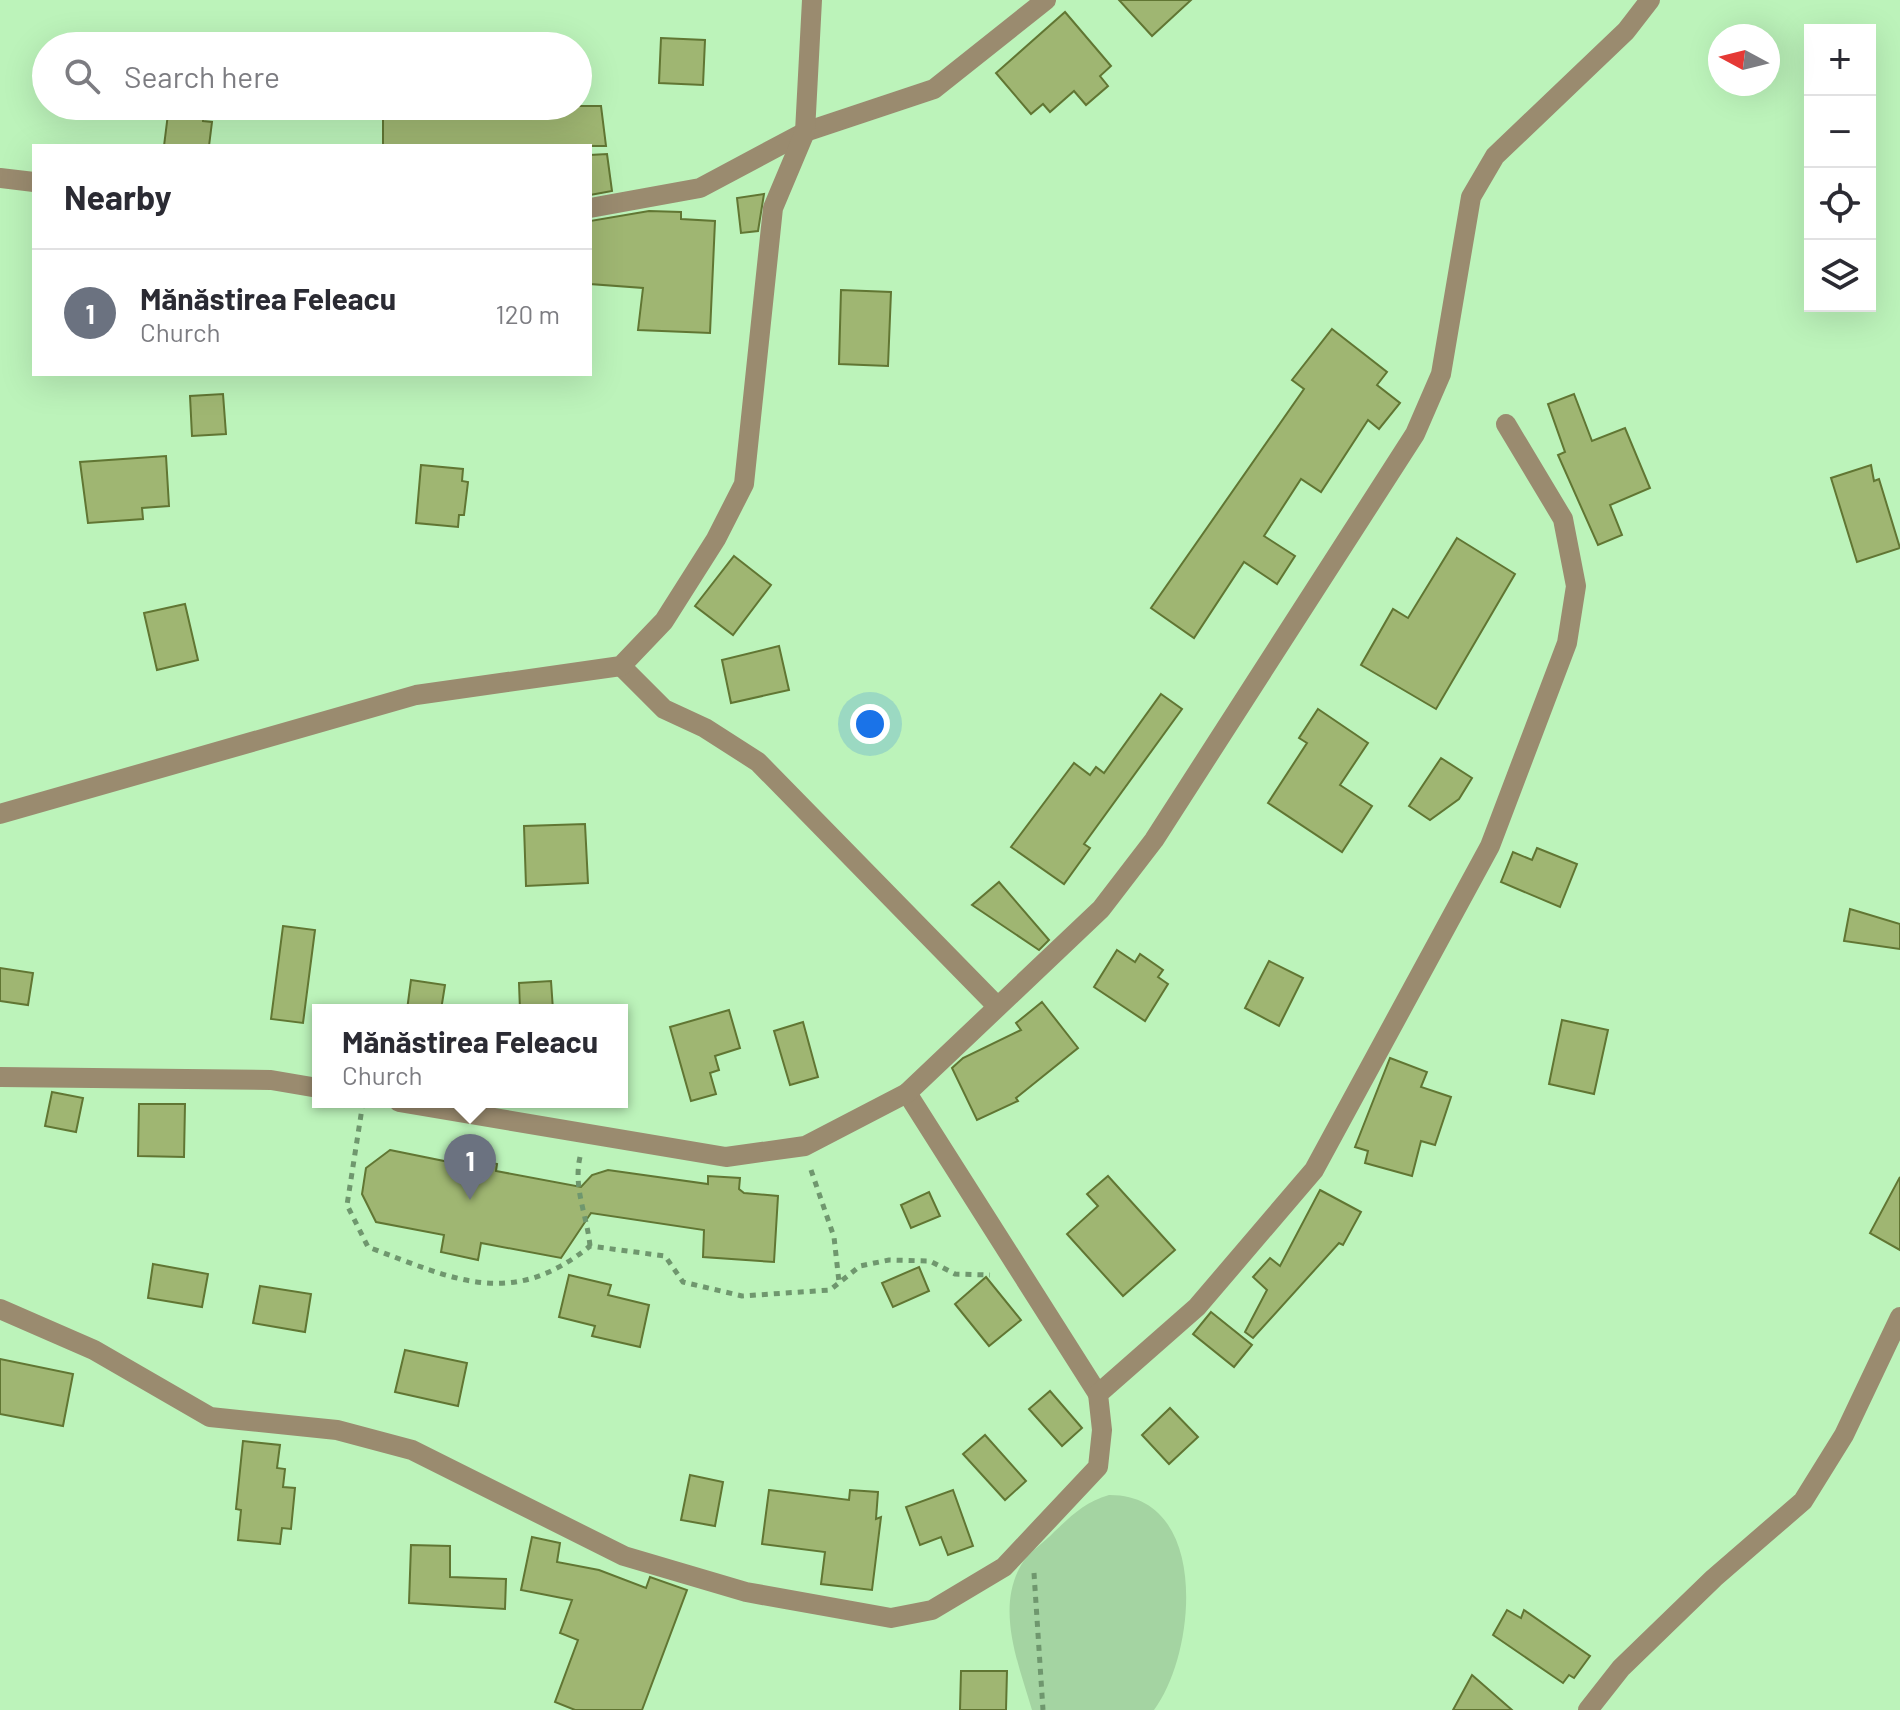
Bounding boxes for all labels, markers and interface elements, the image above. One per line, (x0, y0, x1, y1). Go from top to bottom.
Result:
north arrow (1708, 24, 1780, 96)
map controls (1804, 24, 1876, 312)
button: + (1804, 24, 1876, 96)
search box (32, 32, 592, 120)
icon: search (60, 54, 104, 98)
text: Search here (124, 58, 280, 94)
button: − (1804, 96, 1876, 168)
button: locate (1804, 168, 1876, 240)
text: Nearby (64, 176, 172, 217)
button: layers (1804, 240, 1876, 312)
text: Mănăstirea Feleacu (140, 280, 396, 316)
text: 1 (85, 298, 95, 329)
text: 120 m (496, 298, 560, 329)
text: Church (140, 316, 221, 347)
your location (850, 704, 890, 744)
popup (312, 1004, 628, 1108)
text: Mănăstirea Feleacu (342, 1023, 598, 1059)
text: Church (342, 1059, 423, 1090)
pin: 1 (444, 1134, 496, 1200)

